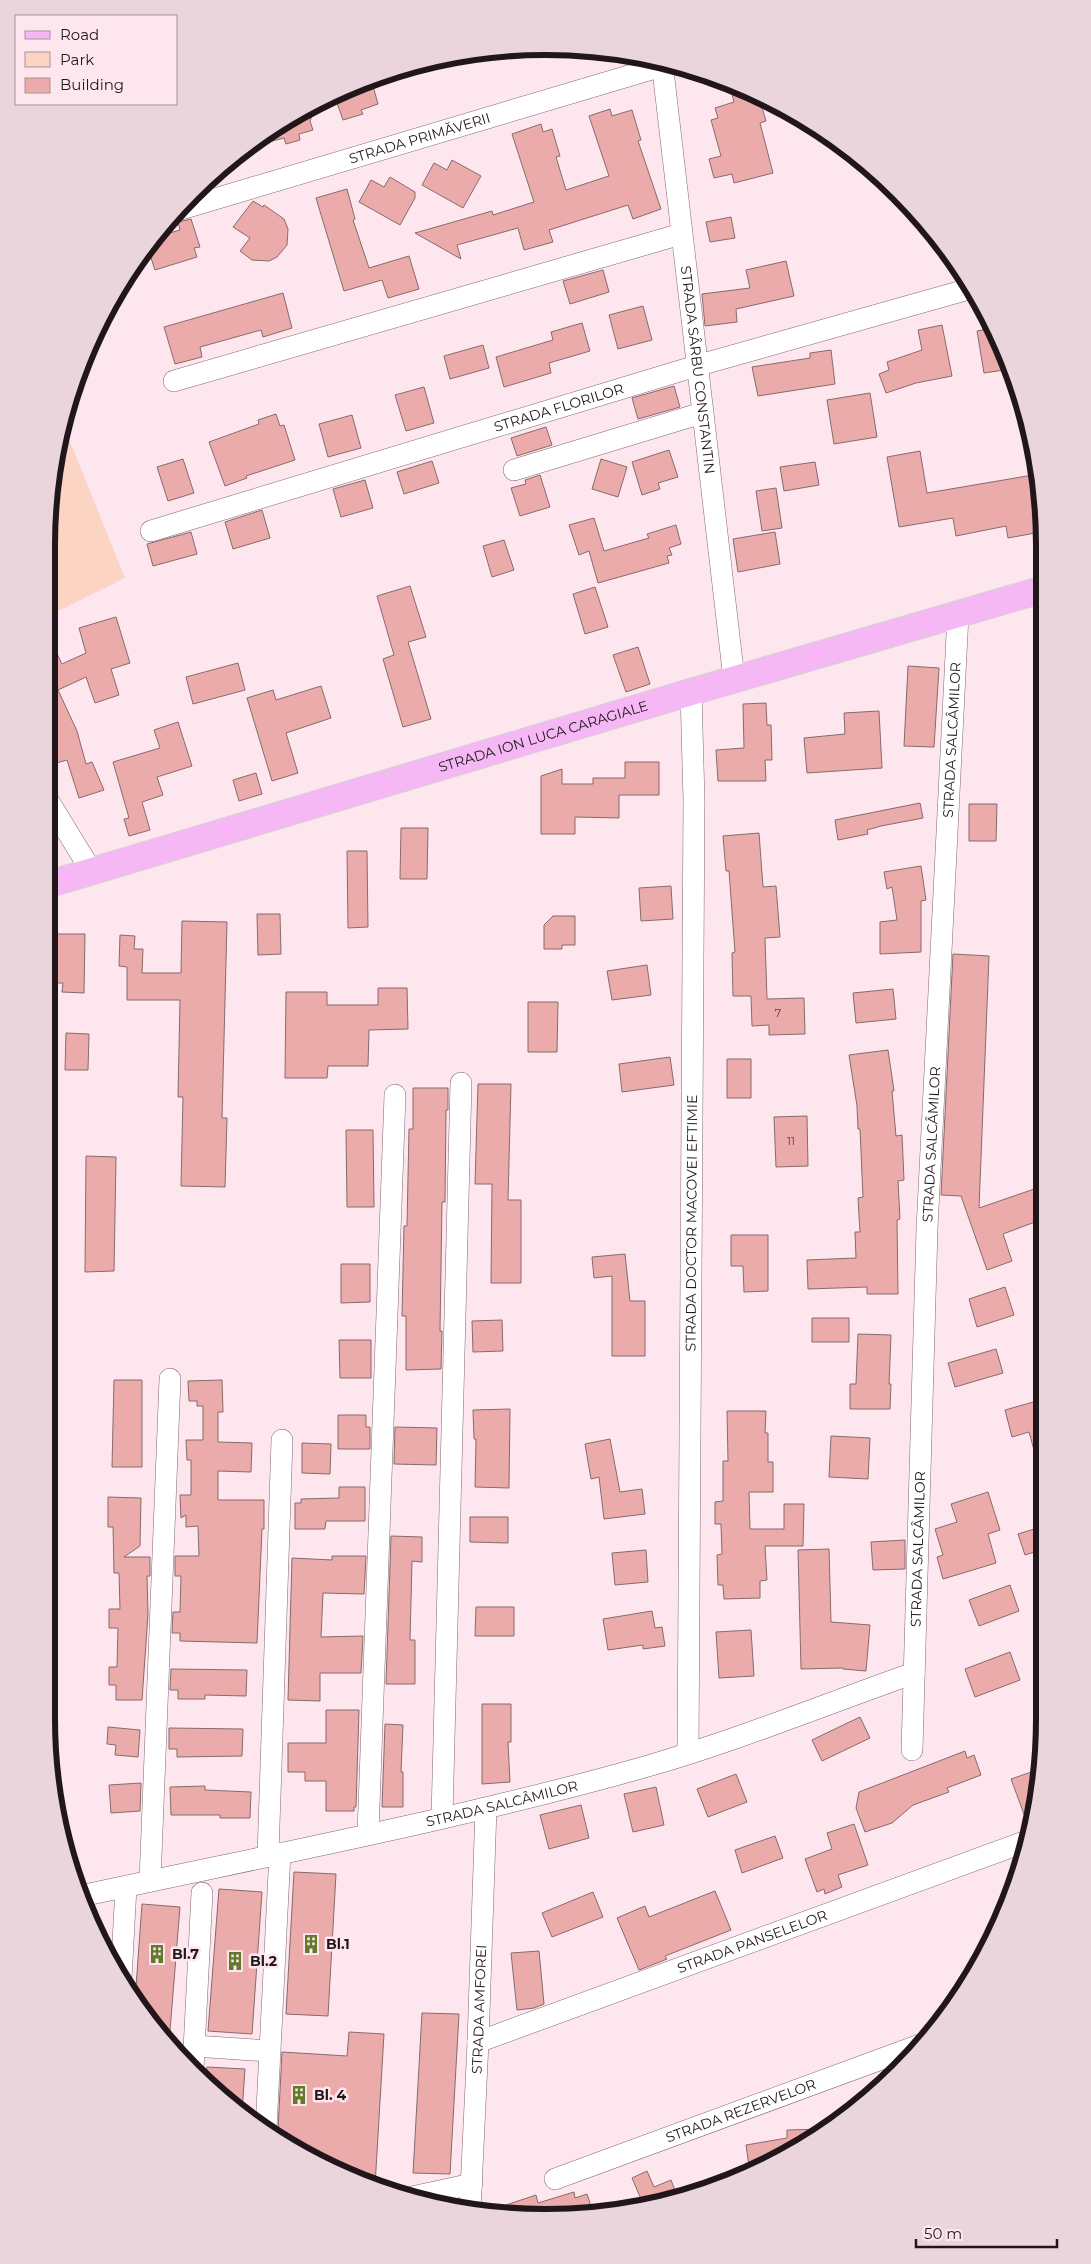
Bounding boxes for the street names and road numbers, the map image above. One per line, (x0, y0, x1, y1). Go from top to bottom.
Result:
street label: STRADA PRIMĂVERII (347, 109, 492, 168)
street label: STRADA SÂRBU CONSTANTIN (677, 265, 719, 475)
street label: STRADA FLORILOR (492, 379, 626, 436)
street label: STRADA SALCÂMILOR (939, 662, 965, 818)
street label: STRADA ION LUCA CARAGIALE (436, 696, 650, 776)
street label: STRADA SALCÂMILOR (918, 1066, 944, 1223)
street label: STRADA DOCTOR MACOVEI EFTIMIE (682, 1094, 701, 1352)
street label: STRADA SALCÂMILOR (907, 1471, 929, 1627)
street label: STRADA SALCÂMILOR (424, 1776, 580, 1831)
street label: STRADA PANSELELOR (675, 1906, 830, 1977)
street label: STRADA AMFOREI (467, 1944, 490, 2074)
street label: STRADA REZERVELOR (663, 2075, 819, 2147)

